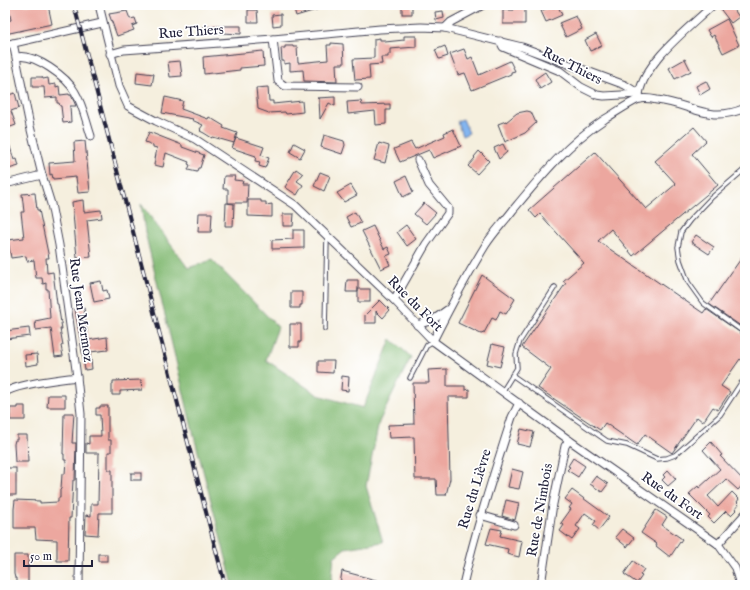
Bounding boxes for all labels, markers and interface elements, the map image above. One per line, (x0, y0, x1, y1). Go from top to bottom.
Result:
street label: Rue Thiers (158, 21, 224, 43)
street label: Rue Thiers (539, 43, 605, 89)
street label: Rue Jean Mermoz (65, 257, 97, 364)
street label: Rue du Fort (383, 272, 447, 336)
street label: Rue du Lièvre (454, 446, 496, 531)
street label: Rue de Nimbois (523, 462, 557, 558)
street label: Rue du Fort (638, 468, 707, 524)
scale bar (24, 542, 92, 568)
text: 50 m (30, 549, 52, 564)

